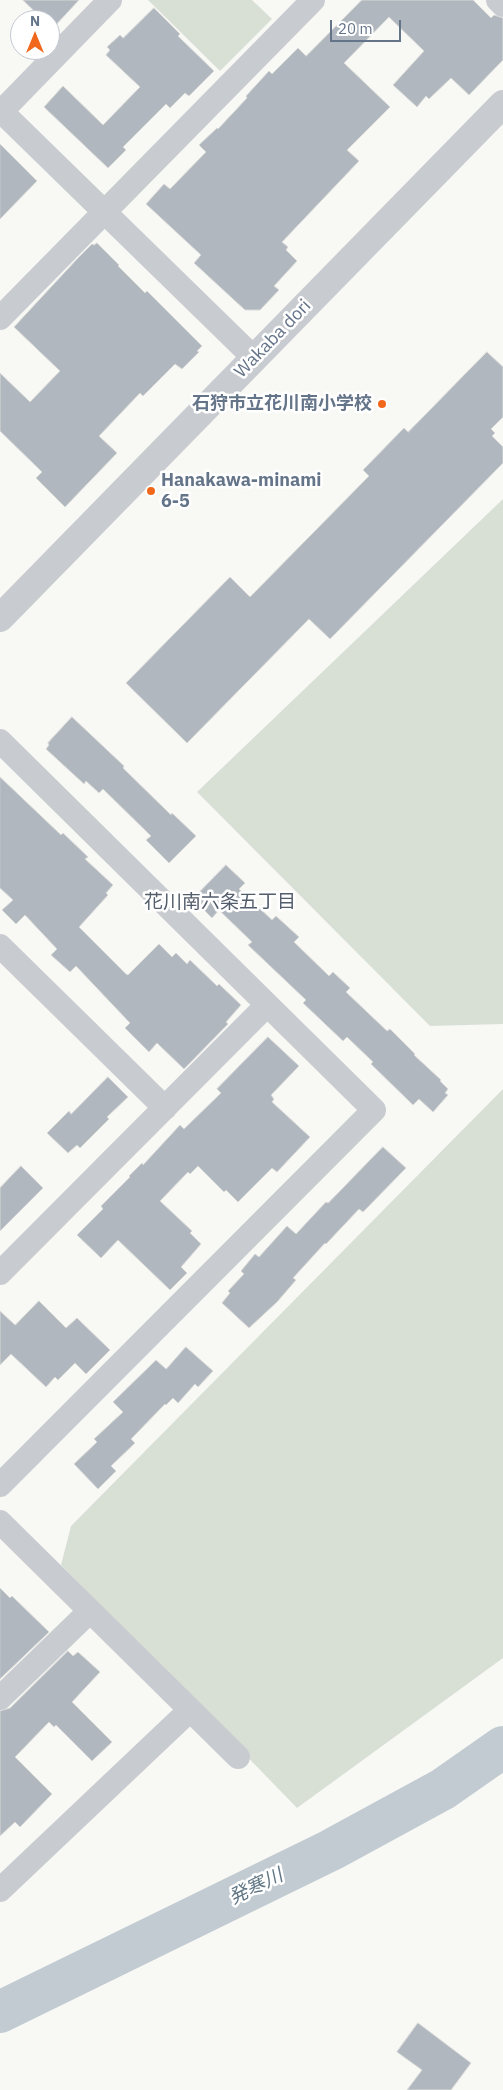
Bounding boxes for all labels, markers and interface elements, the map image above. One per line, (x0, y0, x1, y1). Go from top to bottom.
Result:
north arrow (10, 10, 60, 60)
scale bar (333, 10, 404, 42)
text: N (30, 12, 40, 30)
text: 20 m (338, 19, 373, 38)
street label: Wakaba dori (230, 295, 316, 383)
place label: 石狩市立花川南小学校 (192, 393, 372, 415)
marker: 石狩市立花川南小学校 (376, 398, 388, 410)
place label: Hanakawa-minami 6-5 (161, 470, 322, 512)
marker: Hanakawa-minami 6-5 (145, 485, 157, 497)
district label: 花川南六条五丁目 (144, 892, 296, 914)
water label: 発寒川 (225, 1864, 287, 1910)

